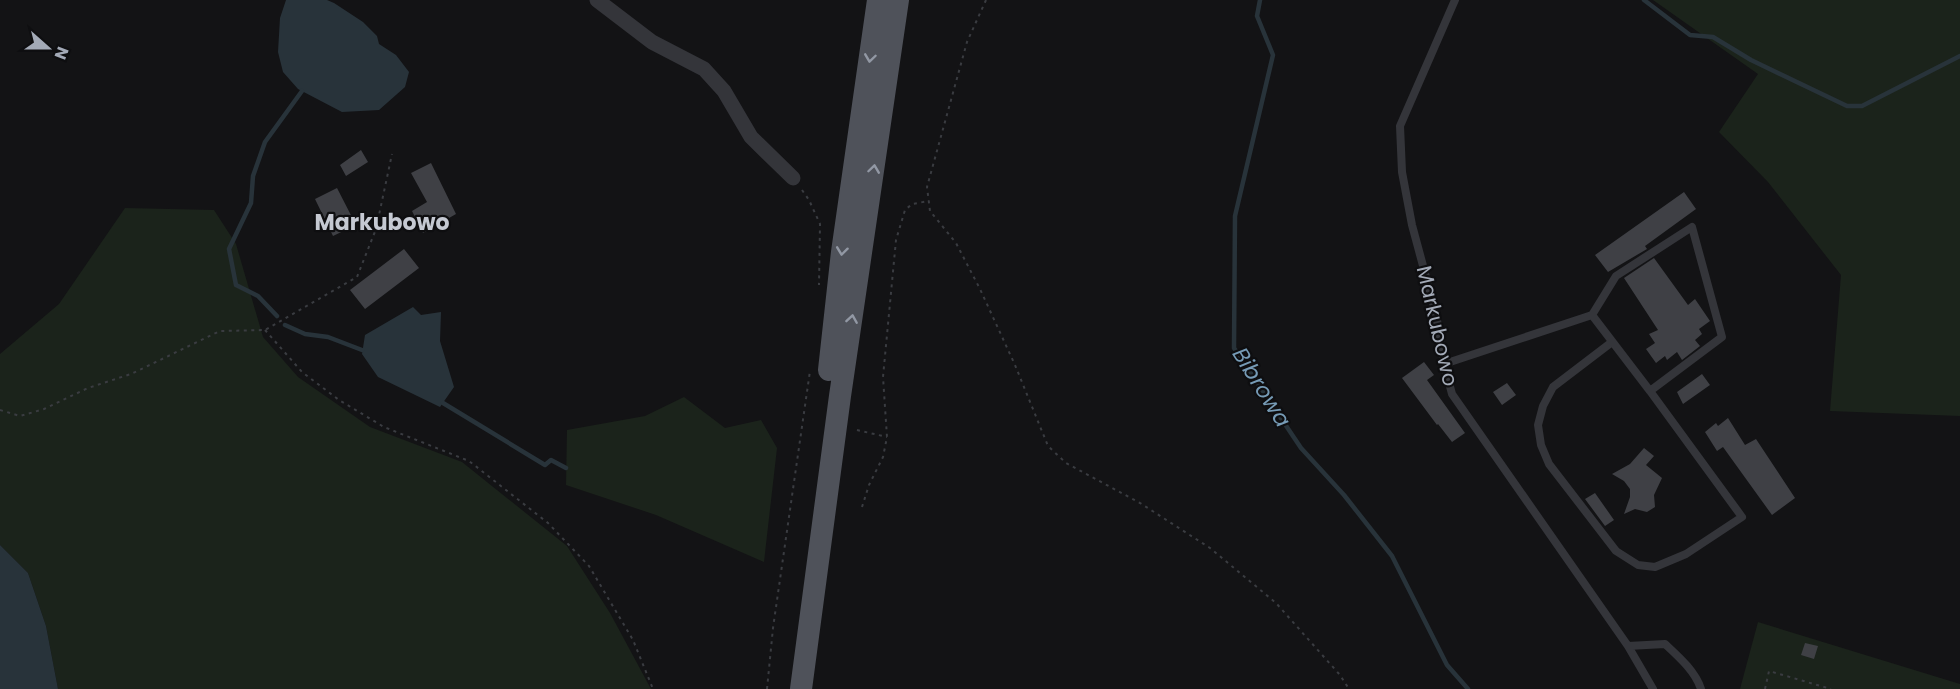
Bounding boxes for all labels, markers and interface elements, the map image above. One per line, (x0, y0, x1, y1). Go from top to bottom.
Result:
north arrow (18, 18, 78, 78)
text: N (49, 43, 74, 63)
one-way arrow (864, 53, 876, 63)
one-way arrow (868, 164, 880, 173)
district label: Markubowo (315, 207, 450, 238)
one-way arrow (836, 246, 849, 256)
street label: Markubowo (1410, 263, 1465, 389)
one-way arrow (845, 314, 857, 324)
water label: Bibrowa (1225, 341, 1298, 433)

